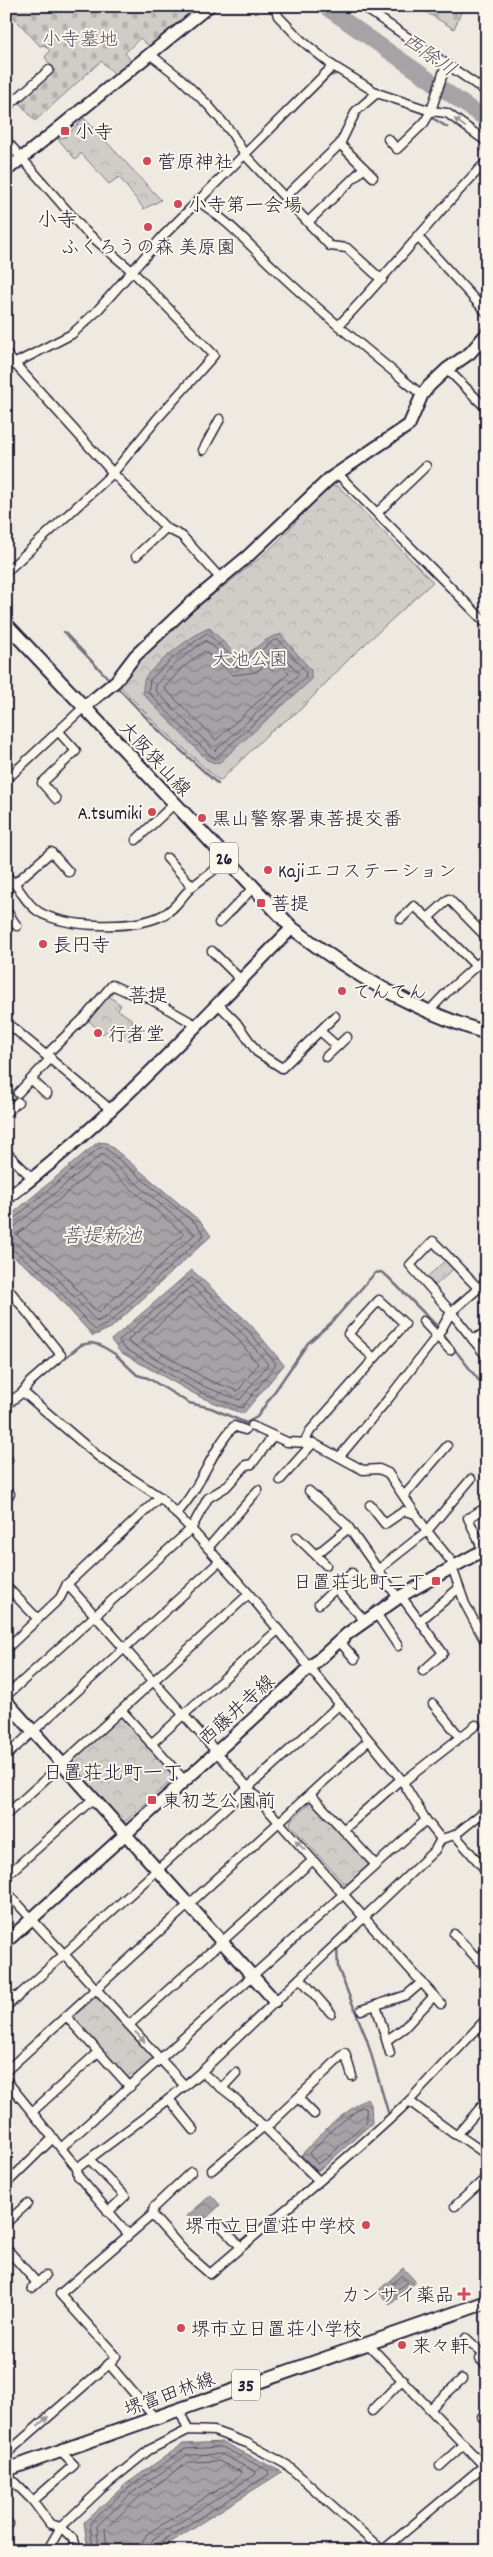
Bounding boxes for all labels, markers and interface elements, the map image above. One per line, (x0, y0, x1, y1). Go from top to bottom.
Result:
park label: 小寺墓地 (42, 28, 118, 55)
water label: 西除川 (396, 28, 461, 85)
one-way arrow (453, 118, 467, 128)
place label: 小寺 (75, 121, 113, 148)
marker: 小寺 (59, 125, 71, 137)
place label: 菅原神社 (157, 151, 233, 178)
marker: 菅原神社 (141, 155, 153, 167)
place label: 小寺第一会場 (188, 194, 302, 221)
marker: 小寺第一会場 (172, 198, 184, 210)
district label: 小寺 (37, 208, 77, 236)
marker: ふくろうの森 美原園 (142, 221, 154, 233)
place label: ふくろうの森 美原園 (61, 236, 235, 263)
park label: 大池公園 (212, 648, 288, 675)
street label: 大阪狭山線 (111, 716, 196, 804)
place label: A.tsumiki (77, 802, 143, 829)
marker: A.tsumiki (146, 806, 158, 818)
place label: 黒山警察署東菩提交番 (212, 808, 402, 835)
marker: 黒山警察署東菩提交番 (196, 812, 208, 824)
road number: 26 (210, 842, 238, 874)
place label: Kajiエコステーション (278, 860, 457, 887)
marker: Kajiエコステーション (262, 864, 274, 876)
place label: 菩提 (271, 893, 309, 920)
marker: 菩提 (255, 897, 267, 909)
place label: 長円寺 (53, 934, 110, 961)
marker: 長円寺 (37, 938, 49, 950)
place label: てんてん (352, 981, 427, 1008)
district label: 菩提 (128, 984, 168, 1012)
marker: てんてん (336, 985, 348, 997)
place label: 行者堂 (108, 1023, 165, 1050)
marker: 行者堂 (92, 1027, 104, 1039)
water label: 菩提新池 (62, 1224, 143, 1252)
place label: 日置荘北町二丁 (293, 1571, 426, 1598)
marker: 日置荘北町二丁 (430, 1575, 442, 1587)
street label: 西藤井寺線 (194, 1670, 283, 1753)
district label: 日置荘北町一丁 (43, 1761, 183, 1789)
place label: 東初芝公園前 (162, 1790, 276, 1817)
marker: 東初芝公園前 (146, 1794, 158, 1806)
one-way arrow (295, 1839, 306, 1851)
one-way arrow (134, 2031, 146, 2043)
place label: 堺市立日置荘中学校 (185, 2215, 356, 2242)
marker: 堺市立日置荘中学校 (360, 2219, 372, 2231)
place label: カンサイ薬品 (341, 2284, 454, 2311)
marker: カンサイ薬品 (458, 2288, 470, 2300)
place label: 堺市立日置荘小学校 (191, 2318, 362, 2345)
marker: 堺市立日置荘小学校 (175, 2322, 187, 2334)
place label: 来々軒 (412, 2335, 469, 2362)
marker: 来々軒 (396, 2339, 408, 2351)
street label: 堺富田林線 (121, 2367, 219, 2425)
road number: 35 (232, 2370, 260, 2400)
one-way arrow (36, 2416, 49, 2427)

